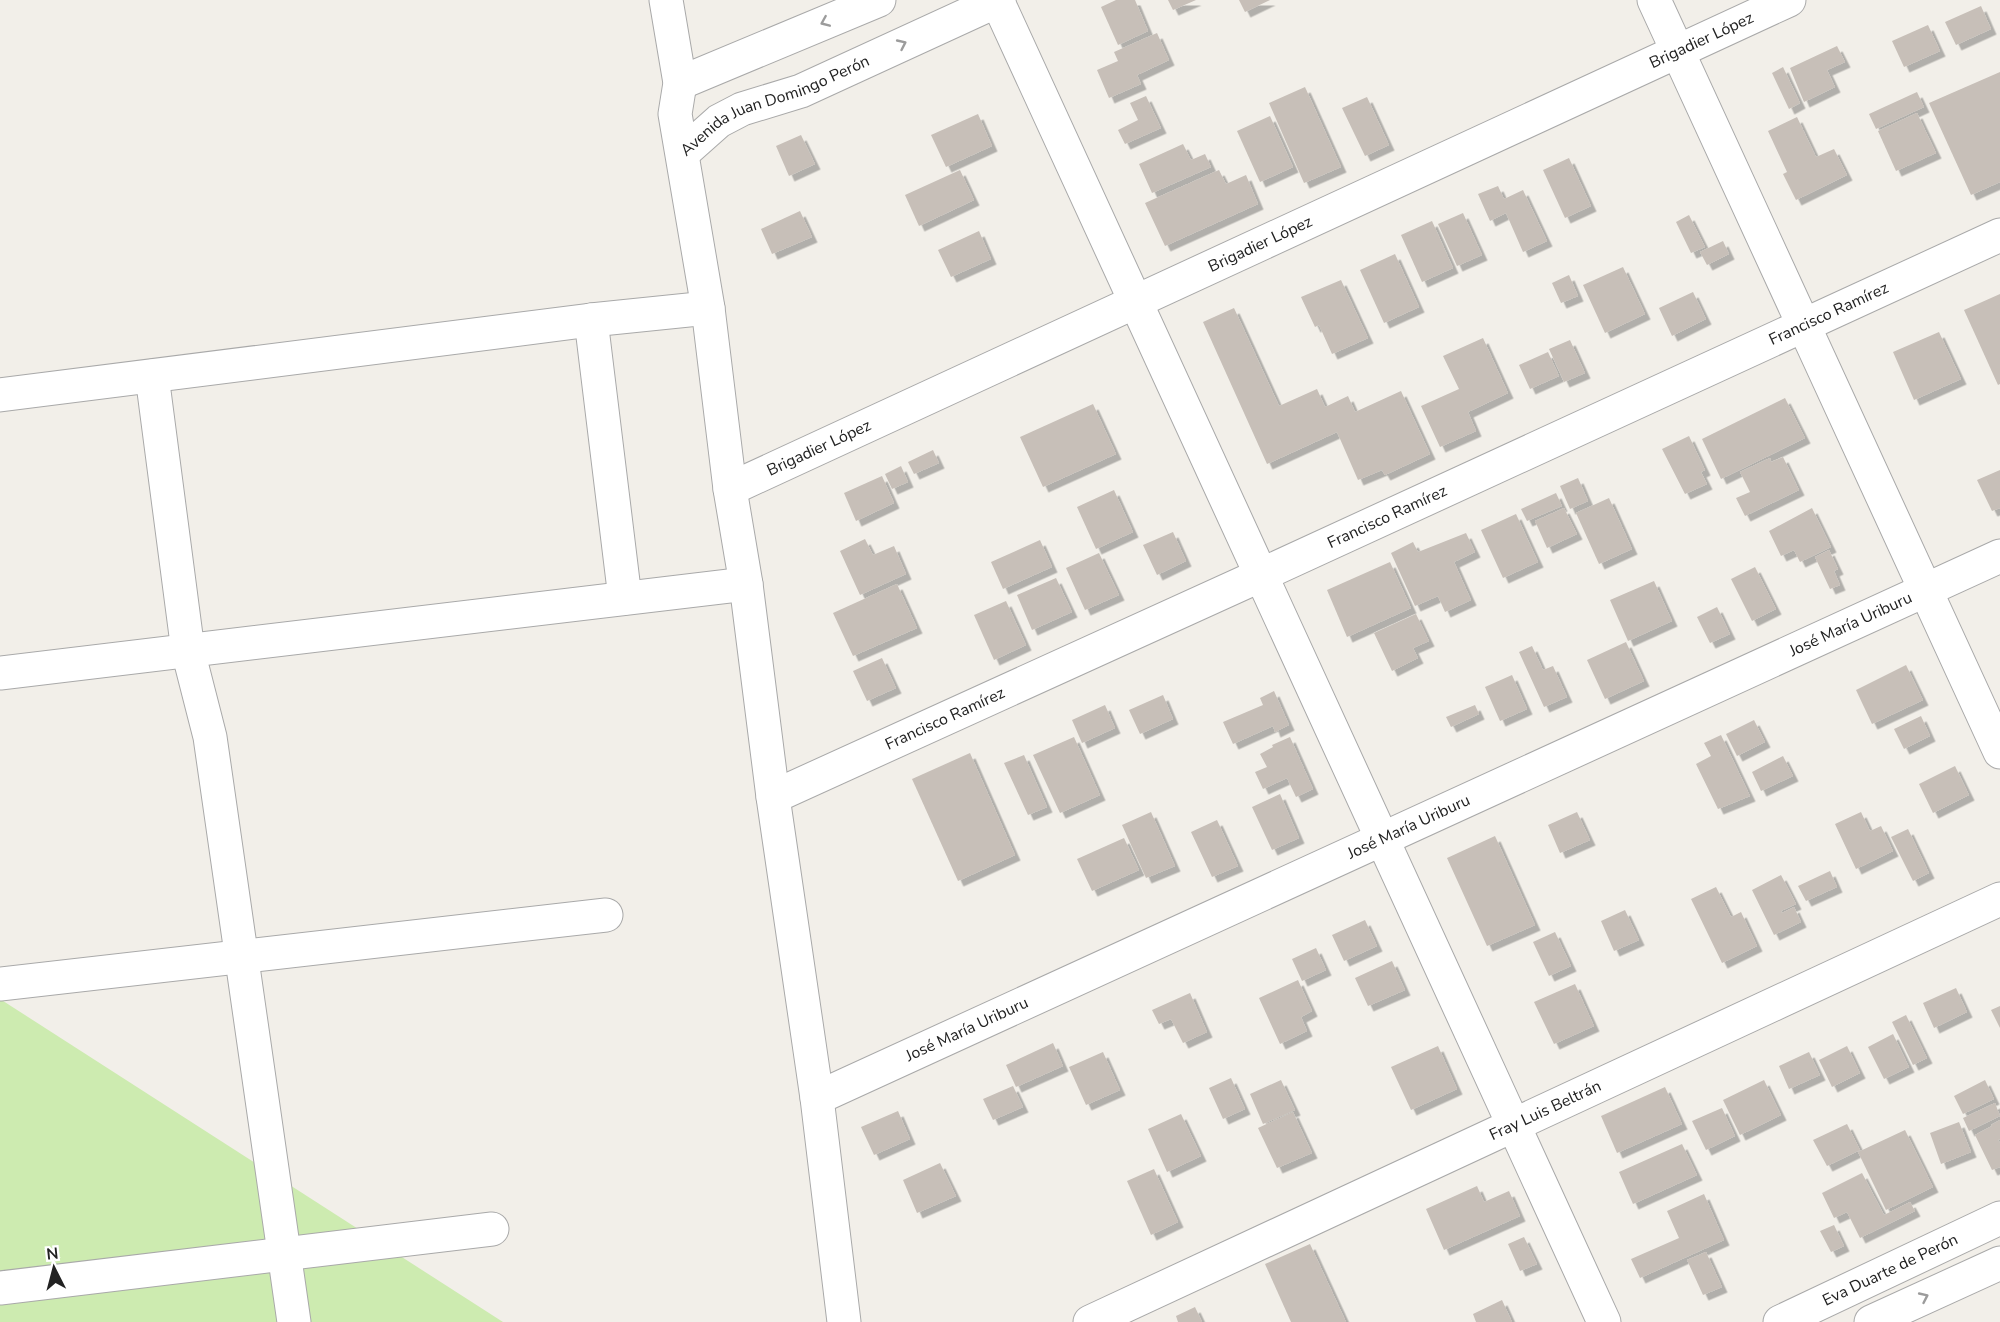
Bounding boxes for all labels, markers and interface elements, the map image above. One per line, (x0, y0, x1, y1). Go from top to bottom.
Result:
street label: Brigadier López (1646, 7, 1757, 74)
one-way arrow (821, 15, 832, 27)
one-way arrow (896, 40, 907, 52)
street label: Avenida Juan Domingo Perón (676, 50, 873, 161)
street label: Brigadier López (1205, 211, 1316, 278)
street label: Francisco Ramírez (1765, 277, 1892, 351)
street label: Brigadier López (763, 414, 875, 481)
street label: Francisco Ramírez (1324, 480, 1450, 554)
street label: José María Uriburu (1785, 587, 1916, 662)
street label: Francisco Ramírez (882, 682, 1008, 755)
street label: José María Uriburu (1343, 789, 1474, 865)
street label: José María Uriburu (901, 992, 1032, 1067)
street label: Fray Luis Beltrán (1486, 1075, 1605, 1146)
street label: Eva Duarte de Perón (1819, 1228, 1962, 1311)
north arrow (24, 1238, 84, 1298)
text: N (45, 1243, 60, 1266)
one-way arrow (1918, 1293, 1929, 1305)

